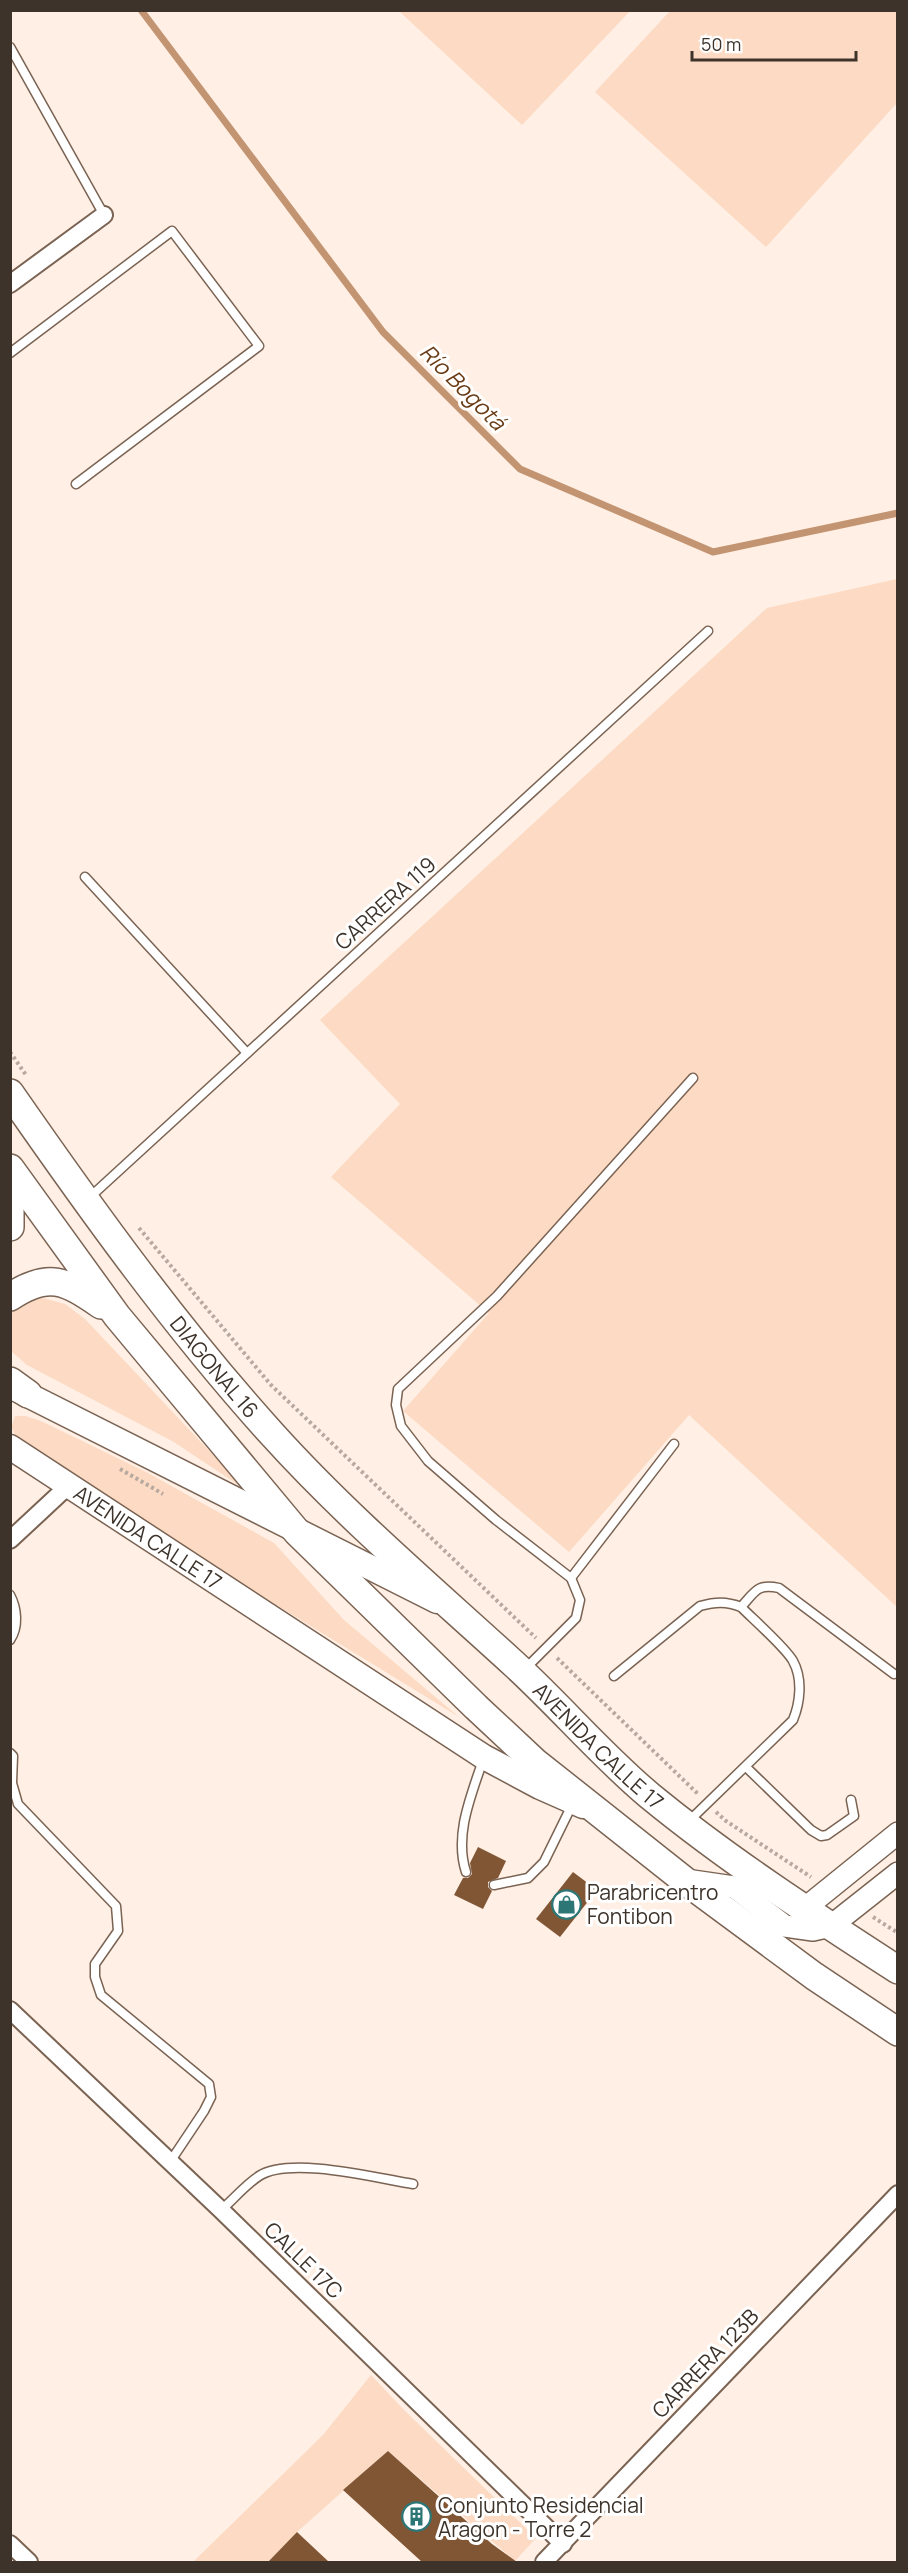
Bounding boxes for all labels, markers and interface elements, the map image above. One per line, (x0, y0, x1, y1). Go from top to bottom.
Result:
scale bar (692, 24, 856, 62)
text: 50 m (701, 32, 741, 56)
water label: Río Bogotá (414, 338, 514, 438)
street label: CARRERA 119 (329, 850, 441, 956)
street label: DIAGONAL 16 (164, 1310, 265, 1424)
street label: AVENIDA CALLE 17 (69, 1479, 227, 1596)
street label: AVENIDA CALLE 17 (527, 1676, 669, 1816)
place label: Parabricentro Fontibon (587, 1878, 719, 1930)
shop icon: Parabricentro Fontibon (550, 1888, 582, 1920)
street label: CALLE 17C (259, 2215, 349, 2305)
street label: CARRERA 123B (646, 2302, 764, 2424)
place label: Conjunto Residencial Aragon - Torre 2 (438, 2491, 644, 2543)
building icon: Conjunto Residencial Aragon - Torre 2 (401, 2501, 433, 2533)

